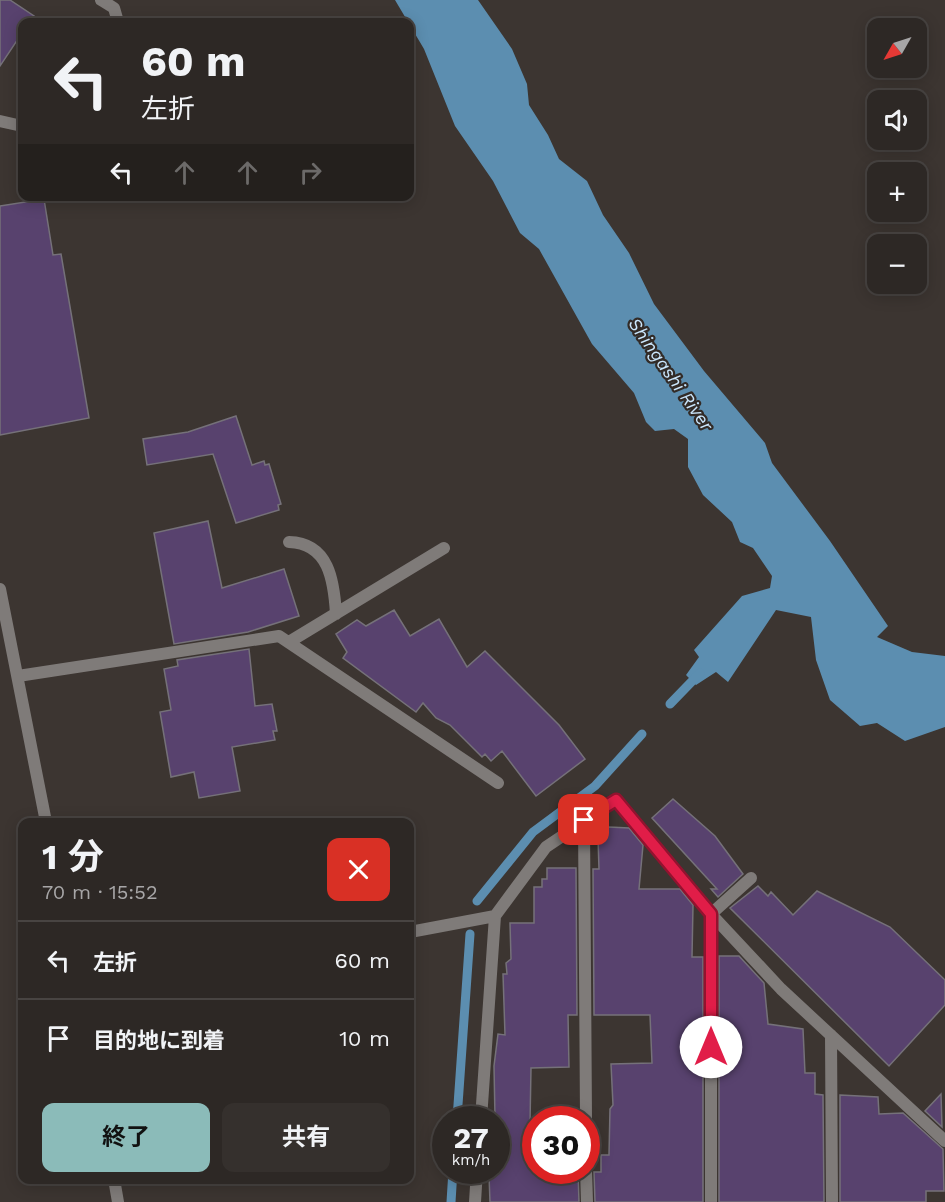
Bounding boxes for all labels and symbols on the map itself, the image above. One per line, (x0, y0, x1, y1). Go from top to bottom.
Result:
north arrow (867, 18, 927, 78)
water label: Shingashi River (624, 313, 718, 435)
pin (558, 794, 609, 845)
position arrow (679, 1015, 743, 1079)
speed limit sign: 30 (522, 1106, 600, 1184)

